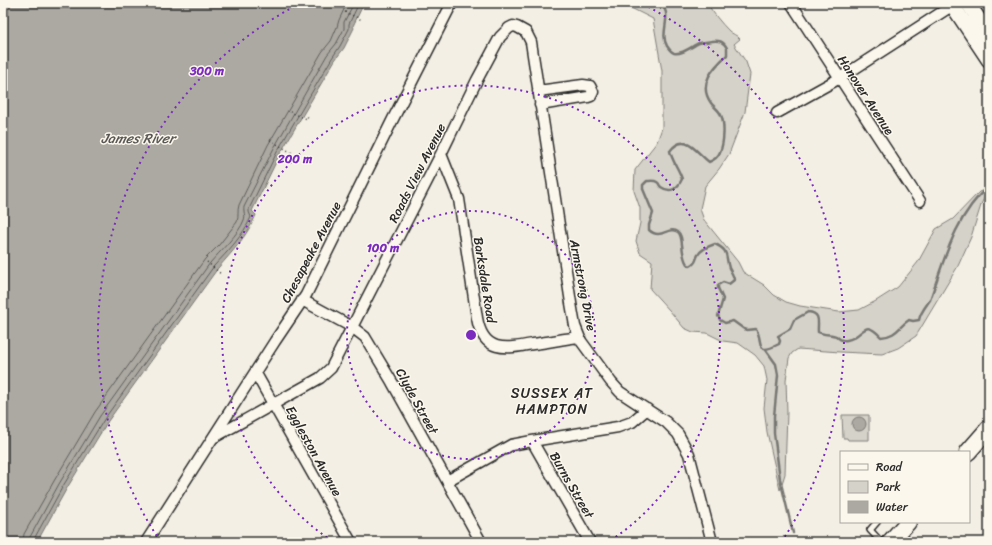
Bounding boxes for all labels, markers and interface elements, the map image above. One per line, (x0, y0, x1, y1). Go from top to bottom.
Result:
street label: Hanover Avenue (831, 50, 901, 140)
text: 300 m (189, 60, 225, 82)
street label: Roads View Avenue (382, 119, 452, 227)
water label: James River (101, 126, 178, 151)
text: 200 m (277, 148, 313, 170)
street label: Chesapeake Avenue (274, 197, 348, 307)
street label: Barksdale Road (467, 235, 503, 326)
street label: Armstrong Drive (563, 236, 603, 333)
text: 100 m (367, 237, 400, 259)
centre of rings (464, 328, 478, 342)
street label: Clyde Street (389, 364, 445, 439)
district label: SUSSEX AT HAMPTON (511, 381, 593, 422)
street label: Eggleston Avenue (279, 401, 349, 501)
street label: Burns Street (544, 447, 601, 523)
legend (840, 451, 970, 523)
text: Road (876, 456, 903, 478)
text: Park (876, 476, 901, 498)
text: Water (876, 496, 909, 518)

